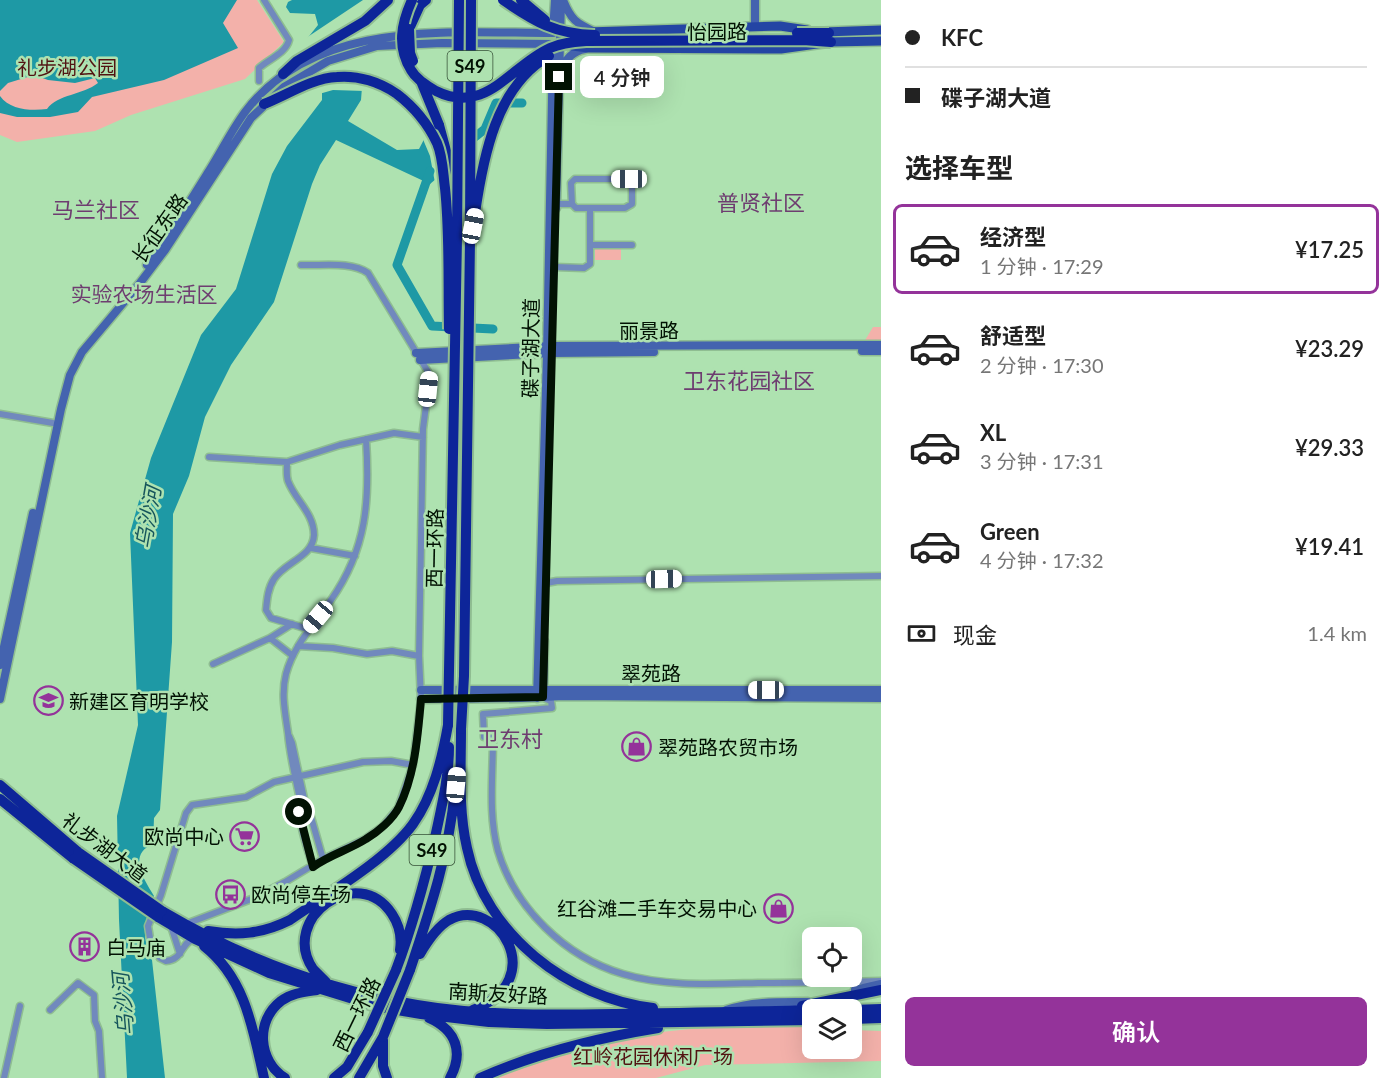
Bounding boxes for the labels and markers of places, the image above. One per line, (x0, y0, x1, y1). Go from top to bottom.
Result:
school or university icon: 新建区育明学校 (32, 685, 64, 717)
place label: 新建区育明学校 (69, 689, 209, 713)
shop icon: 翠苑路农贸市场 (621, 731, 653, 763)
place label: 翠苑路农贸市场 (658, 735, 798, 759)
supermarket icon: 欧尚中心 (229, 820, 261, 852)
place label: 欧尚中心 (144, 824, 224, 848)
bus stop icon: 欧尚停车场 (214, 878, 246, 910)
place label: 欧尚停车场 (251, 882, 351, 906)
shop icon: 红谷滩二手车交易中心 (762, 892, 794, 924)
place label: 红谷滩二手车交易中心 (557, 896, 757, 920)
building icon: 白马庙 (69, 931, 101, 963)
place label: 白马庙 (106, 935, 166, 959)

